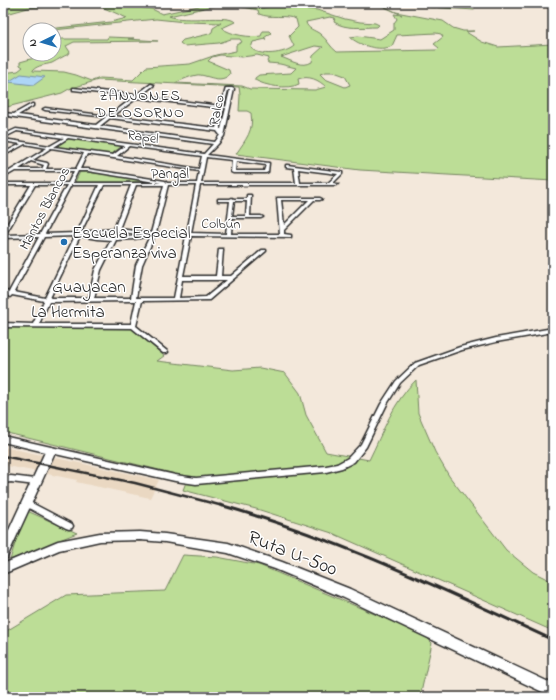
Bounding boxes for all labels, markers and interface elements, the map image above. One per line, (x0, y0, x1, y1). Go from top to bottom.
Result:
north arrow (22, 22, 62, 62)
text: N (25, 38, 41, 47)
district label: ZANJONES DE OSORNO (94, 85, 185, 124)
street label: Ralco (204, 93, 231, 128)
street label: Rapel (126, 125, 160, 150)
street label: Mantos Blancos (15, 163, 76, 254)
street label: Pangal (151, 164, 189, 186)
street label: Colbún (201, 214, 241, 235)
place label: Escuela Especial Esperanza viva (72, 221, 191, 266)
marker: Escuela Especial Esperanza viva (59, 237, 69, 247)
street label: Guayacan (52, 275, 126, 301)
street label: La Hermita (31, 300, 105, 325)
street label: Ruta U-500 (243, 524, 341, 585)

